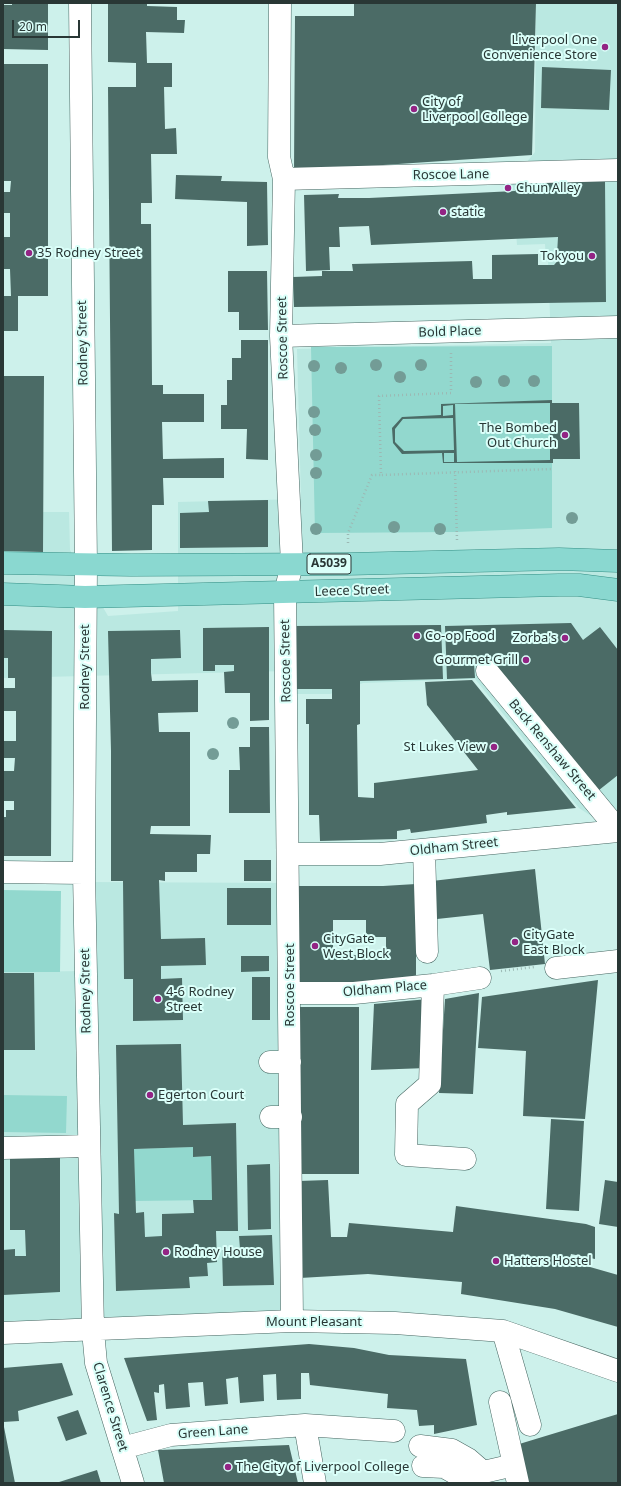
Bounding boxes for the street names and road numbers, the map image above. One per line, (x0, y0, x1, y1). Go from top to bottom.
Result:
street label: Roscoe Lane (413, 167, 489, 183)
street label: Roscoe Street (274, 296, 292, 380)
street label: Rodney Street (74, 300, 92, 386)
street label: Bold Place (418, 323, 482, 341)
road number: A5039 (307, 554, 351, 574)
street label: Leece Street (314, 582, 390, 600)
street label: Roscoe Street (277, 619, 295, 703)
street label: Rodney Street (77, 624, 93, 710)
street label: Back Renshaw Street (505, 696, 599, 804)
street label: Oldham Street (409, 835, 499, 859)
street label: Roscoe Street (282, 943, 298, 1027)
street label: Rodney Street (77, 948, 95, 1034)
street label: Oldham Place (342, 978, 428, 1000)
street label: Mount Pleasant (266, 1314, 362, 1330)
street label: Clarence Street (89, 1360, 131, 1454)
street label: Green Lane (177, 1422, 249, 1442)

